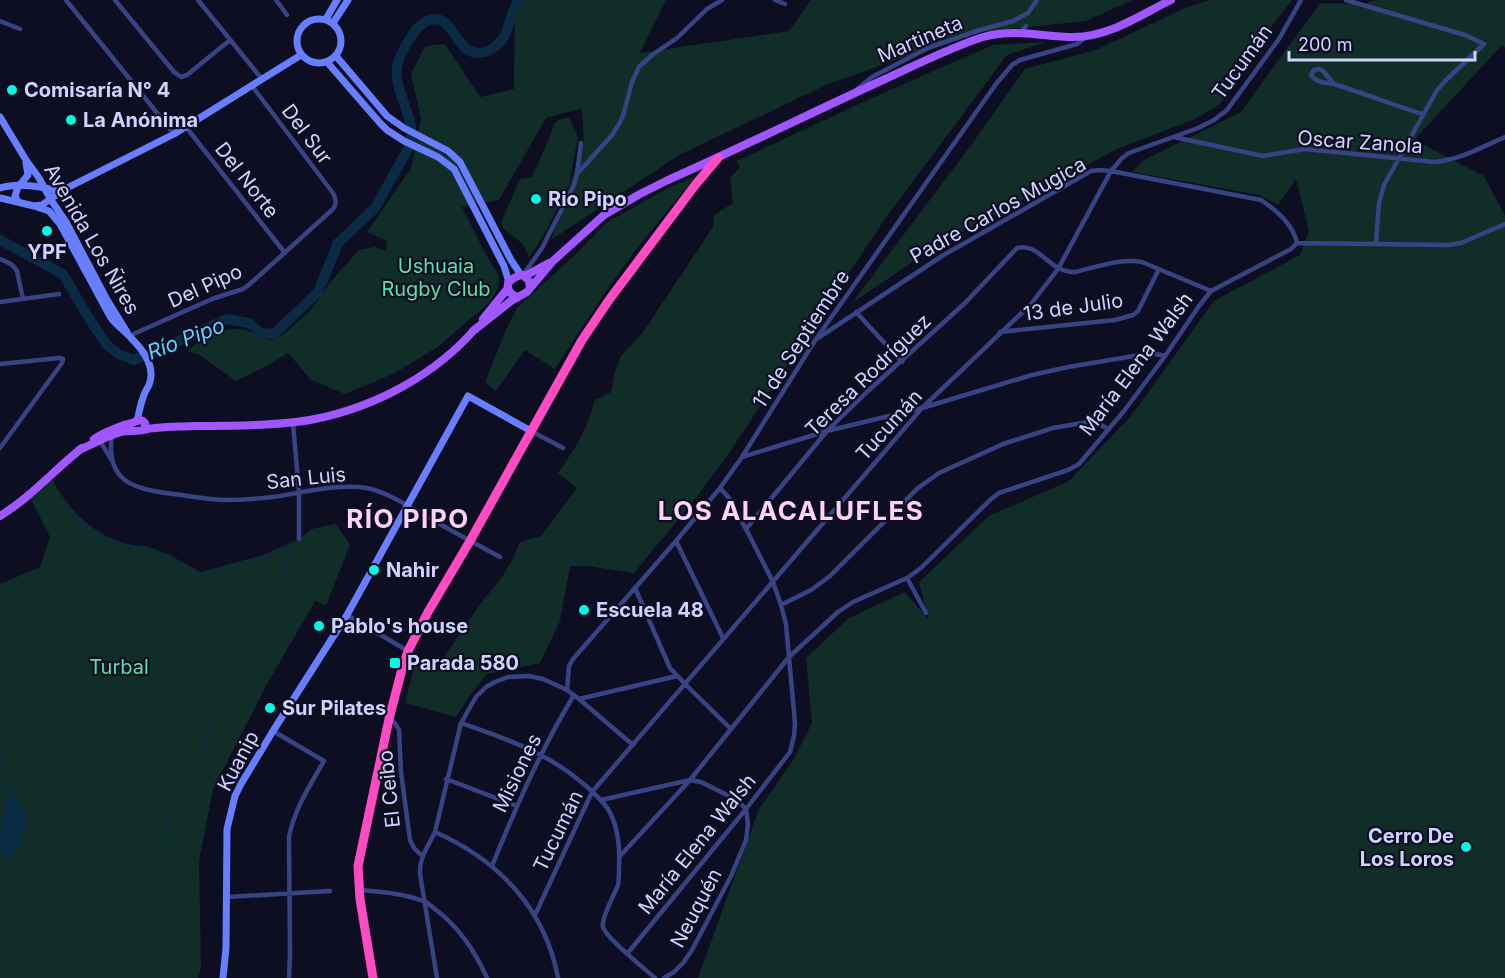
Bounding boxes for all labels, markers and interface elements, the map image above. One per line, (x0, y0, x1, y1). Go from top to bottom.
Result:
street label: Martineta (874, 10, 966, 68)
street label: Tucumán (1207, 20, 1277, 104)
scale bar (1289, 24, 1475, 62)
text: 200 m (1298, 34, 1353, 55)
place label: Comisaría N° 4 (24, 78, 170, 102)
marker: Comisaría N° 4 (5, 83, 19, 97)
street label: Del Sur (277, 99, 338, 169)
place label: La Anónima (83, 108, 198, 132)
marker: La Anónima (64, 113, 78, 127)
street label: Oscar Zanola (1297, 126, 1423, 158)
street label: Del Norte (210, 137, 284, 223)
street label: Padre Carlos Mugica (906, 152, 1090, 268)
street label: Avenida Los Ñires (39, 159, 146, 318)
place label: Rio Pipo (548, 187, 627, 211)
marker: Rio Pipo (529, 192, 543, 206)
marker: YPF (40, 224, 54, 238)
place label: YPF (27, 240, 67, 264)
park label: Ushuaia Rugby Club (381, 254, 491, 301)
street label: Del Pipo (164, 259, 246, 313)
street label: 11 de Septiembre (747, 265, 855, 413)
street label: 13 de Julio (1022, 288, 1124, 326)
street label: María Elena Walsh (1074, 288, 1198, 440)
street label: Teresa Rodríguez (800, 309, 936, 441)
water label: Río Pipo (143, 312, 228, 365)
street label: Tucumán (851, 385, 927, 465)
street label: San Luis (265, 462, 347, 494)
district label: LOS ALACALUFLES (658, 495, 924, 526)
district label: RÍO PIPO (346, 503, 470, 534)
place label: Nahir (386, 558, 439, 582)
marker: Nahir (367, 563, 381, 577)
place label: Escuela 48 (596, 598, 704, 622)
marker: Escuela 48 (577, 603, 591, 617)
place label: Pablo's house (331, 614, 468, 638)
marker: Pablo's house (312, 619, 326, 633)
place label: Parada 580 (407, 651, 519, 675)
park label: Turbal (89, 655, 149, 679)
marker: Parada 580 (388, 656, 402, 670)
place label: Sur Pilates (282, 696, 386, 720)
marker: Sur Pilates (263, 701, 277, 715)
street label: Kuanip (212, 727, 264, 795)
street label: Misiones (488, 730, 546, 816)
street label: El Ceibo (373, 749, 405, 829)
street label: María Elena Walsh (633, 769, 761, 919)
street label: Tucumán (528, 787, 588, 875)
place label: Cerro De Los Loros (1360, 824, 1454, 871)
marker: Cerro De Los Loros (1459, 840, 1473, 854)
street label: Neuquén (665, 864, 727, 952)

